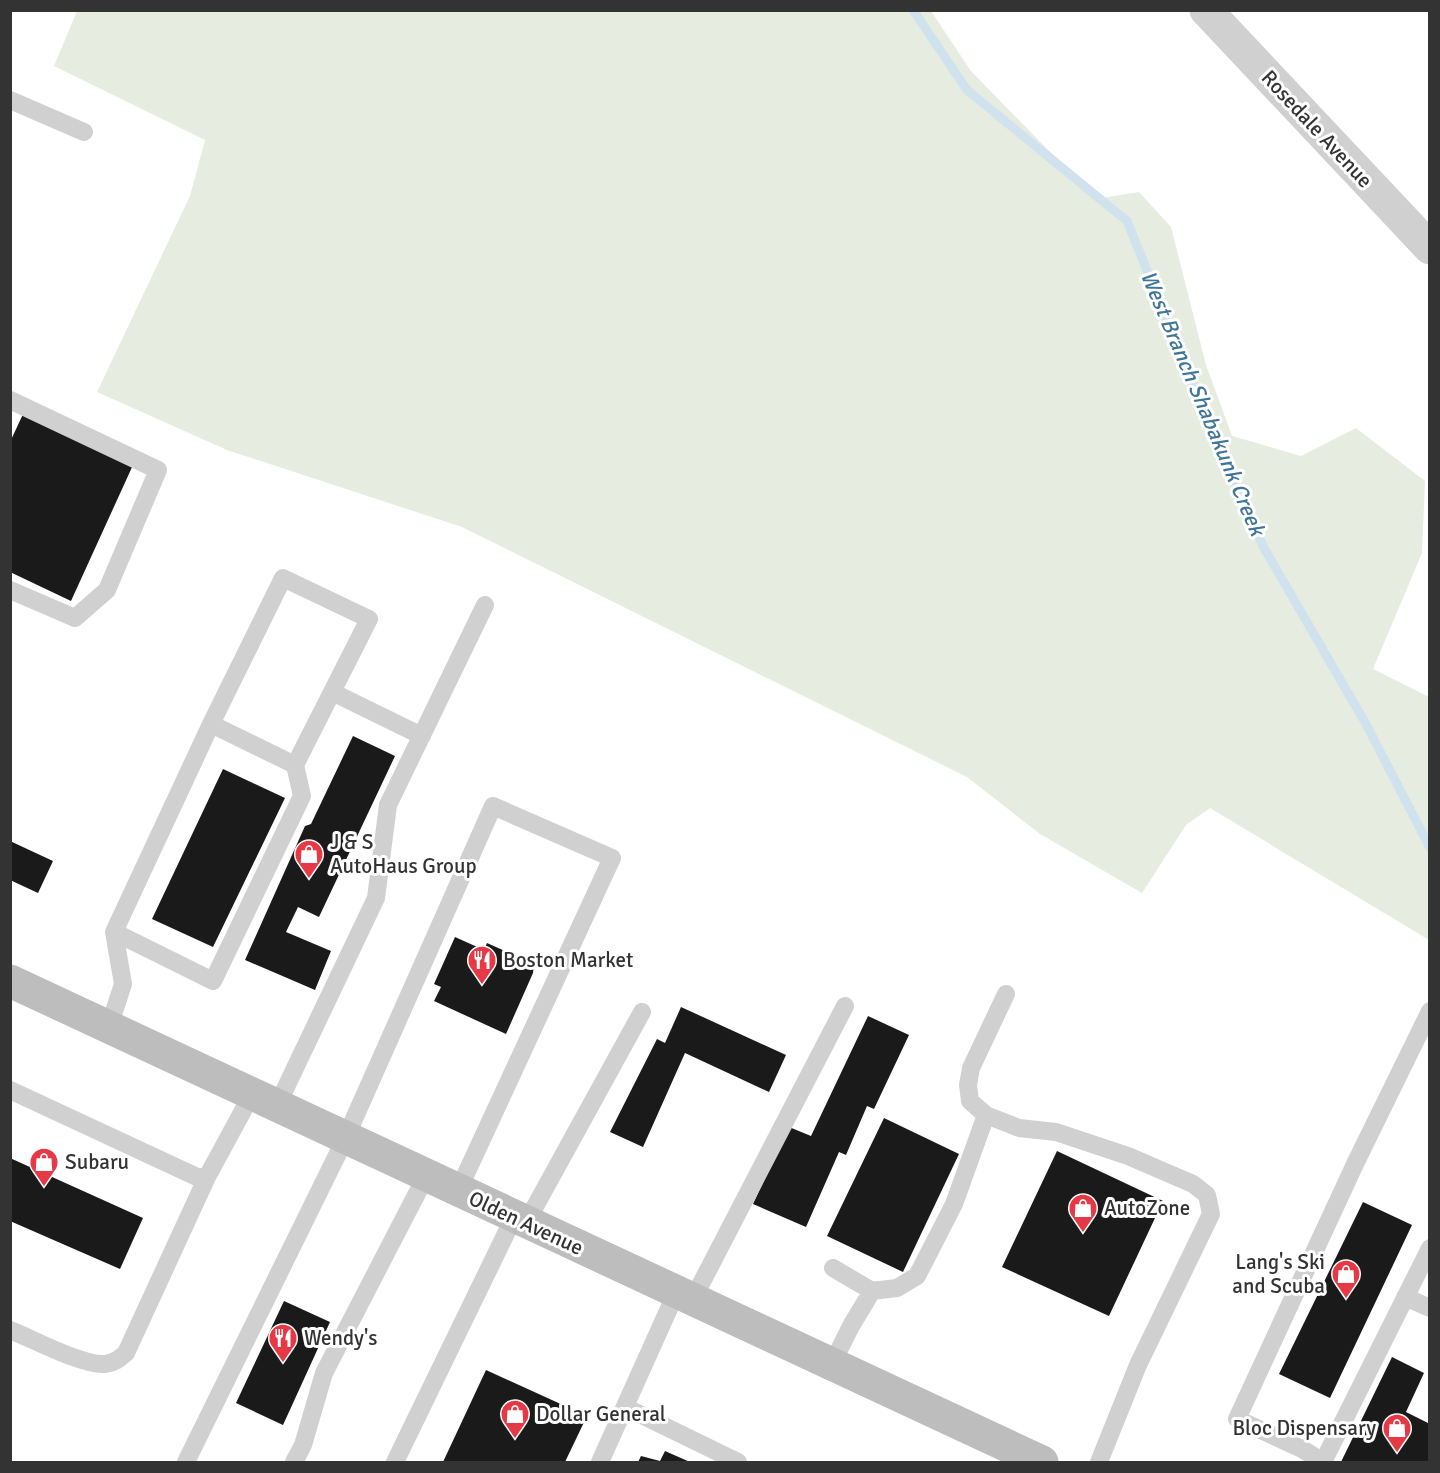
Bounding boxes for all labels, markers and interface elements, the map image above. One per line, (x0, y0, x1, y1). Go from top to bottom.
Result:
street label: Rosedale Avenue (1256, 65, 1378, 193)
water label: West Branch Shabakunk Creek (1135, 267, 1272, 541)
place label: J & S AutoHaus Group (330, 829, 477, 879)
shop icon: J & S AutoHaus Group (293, 838, 325, 880)
restaurant icon: Boston Market (466, 944, 498, 986)
place label: Boston Market (503, 947, 633, 973)
shop icon: Subaru (28, 1146, 60, 1188)
place label: Subaru (65, 1149, 129, 1175)
street label: Olden Avenue (465, 1185, 587, 1261)
shop icon: AutoZone (1067, 1192, 1099, 1234)
place label: AutoZone (1104, 1195, 1190, 1221)
place label: Lang's Ski and Scuba (1232, 1249, 1325, 1299)
shop icon: Lang's Ski and Scuba (1330, 1258, 1362, 1300)
restaurant icon: Wendy's (267, 1322, 299, 1364)
place label: Wendy's (304, 1325, 377, 1351)
shop icon: Dollar General (499, 1398, 531, 1440)
place label: Dollar General (536, 1401, 666, 1427)
shop icon: Bloc Dispensary (1381, 1412, 1413, 1454)
place label: Bloc Dispensary (1232, 1415, 1376, 1441)

